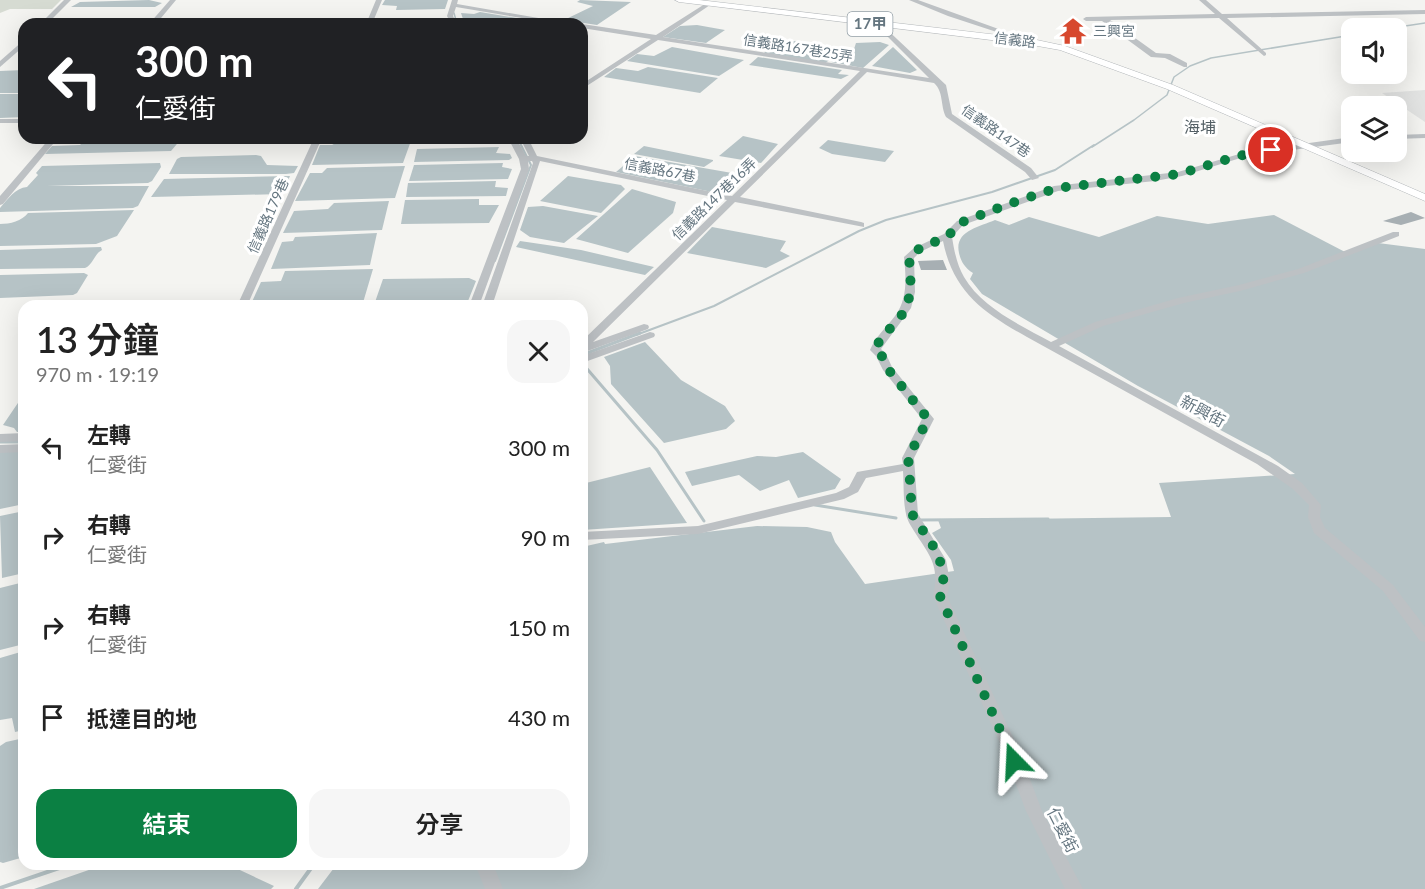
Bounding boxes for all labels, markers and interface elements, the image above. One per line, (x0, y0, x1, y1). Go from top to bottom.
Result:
road number: 17甲 (848, 12, 892, 36)
temple icon: 三興宮 (1058, 16, 1088, 46)
map controls (1341, 18, 1407, 162)
button: sound (1341, 18, 1407, 84)
place label: 三興宮 (1093, 22, 1135, 39)
street label: 信義路 (993, 29, 1037, 50)
street label: 信義路167巷25弄 (742, 30, 854, 65)
text: 300 m (135, 36, 253, 86)
icon: left (36, 42, 114, 120)
text: 仁愛街 (135, 91, 216, 124)
button: layers (1341, 96, 1407, 162)
street label: 信義路147巷 (958, 101, 1034, 161)
district label: 海埔 (1184, 117, 1216, 136)
pin (1245, 124, 1296, 175)
icon: arrive (1254, 133, 1287, 166)
street label: 信義路67巷 (623, 154, 697, 185)
street label: 信義路147巷16弄 (668, 154, 759, 243)
street label: 信義路179巷 (243, 176, 292, 256)
text: 13 分鐘 (36, 317, 159, 361)
button: close (507, 320, 570, 383)
text: 970 m · 19:19 (36, 362, 159, 386)
street label: 新興街 (1178, 391, 1229, 430)
text: 左轉 (87, 421, 131, 448)
icon: left (36, 431, 69, 464)
text: 300 m (508, 434, 570, 461)
text: 仁愛街 (87, 452, 147, 476)
text: 右轉 (87, 511, 131, 538)
icon: right (36, 521, 69, 554)
text: 90 m (521, 524, 570, 551)
text: 仁愛街 (87, 542, 147, 566)
text: 右轉 (87, 601, 131, 628)
icon: right (36, 611, 69, 644)
text: 150 m (508, 614, 570, 641)
text: 仁愛街 (87, 632, 147, 656)
icon: arrive (36, 701, 69, 734)
text: 430 m (508, 704, 570, 731)
text: 抵達目的地 (87, 705, 197, 732)
position arrow (982, 729, 1046, 793)
button: 結束 (36, 789, 297, 858)
button: 分享 (309, 789, 570, 858)
street label: 仁愛街 (1044, 804, 1083, 855)

